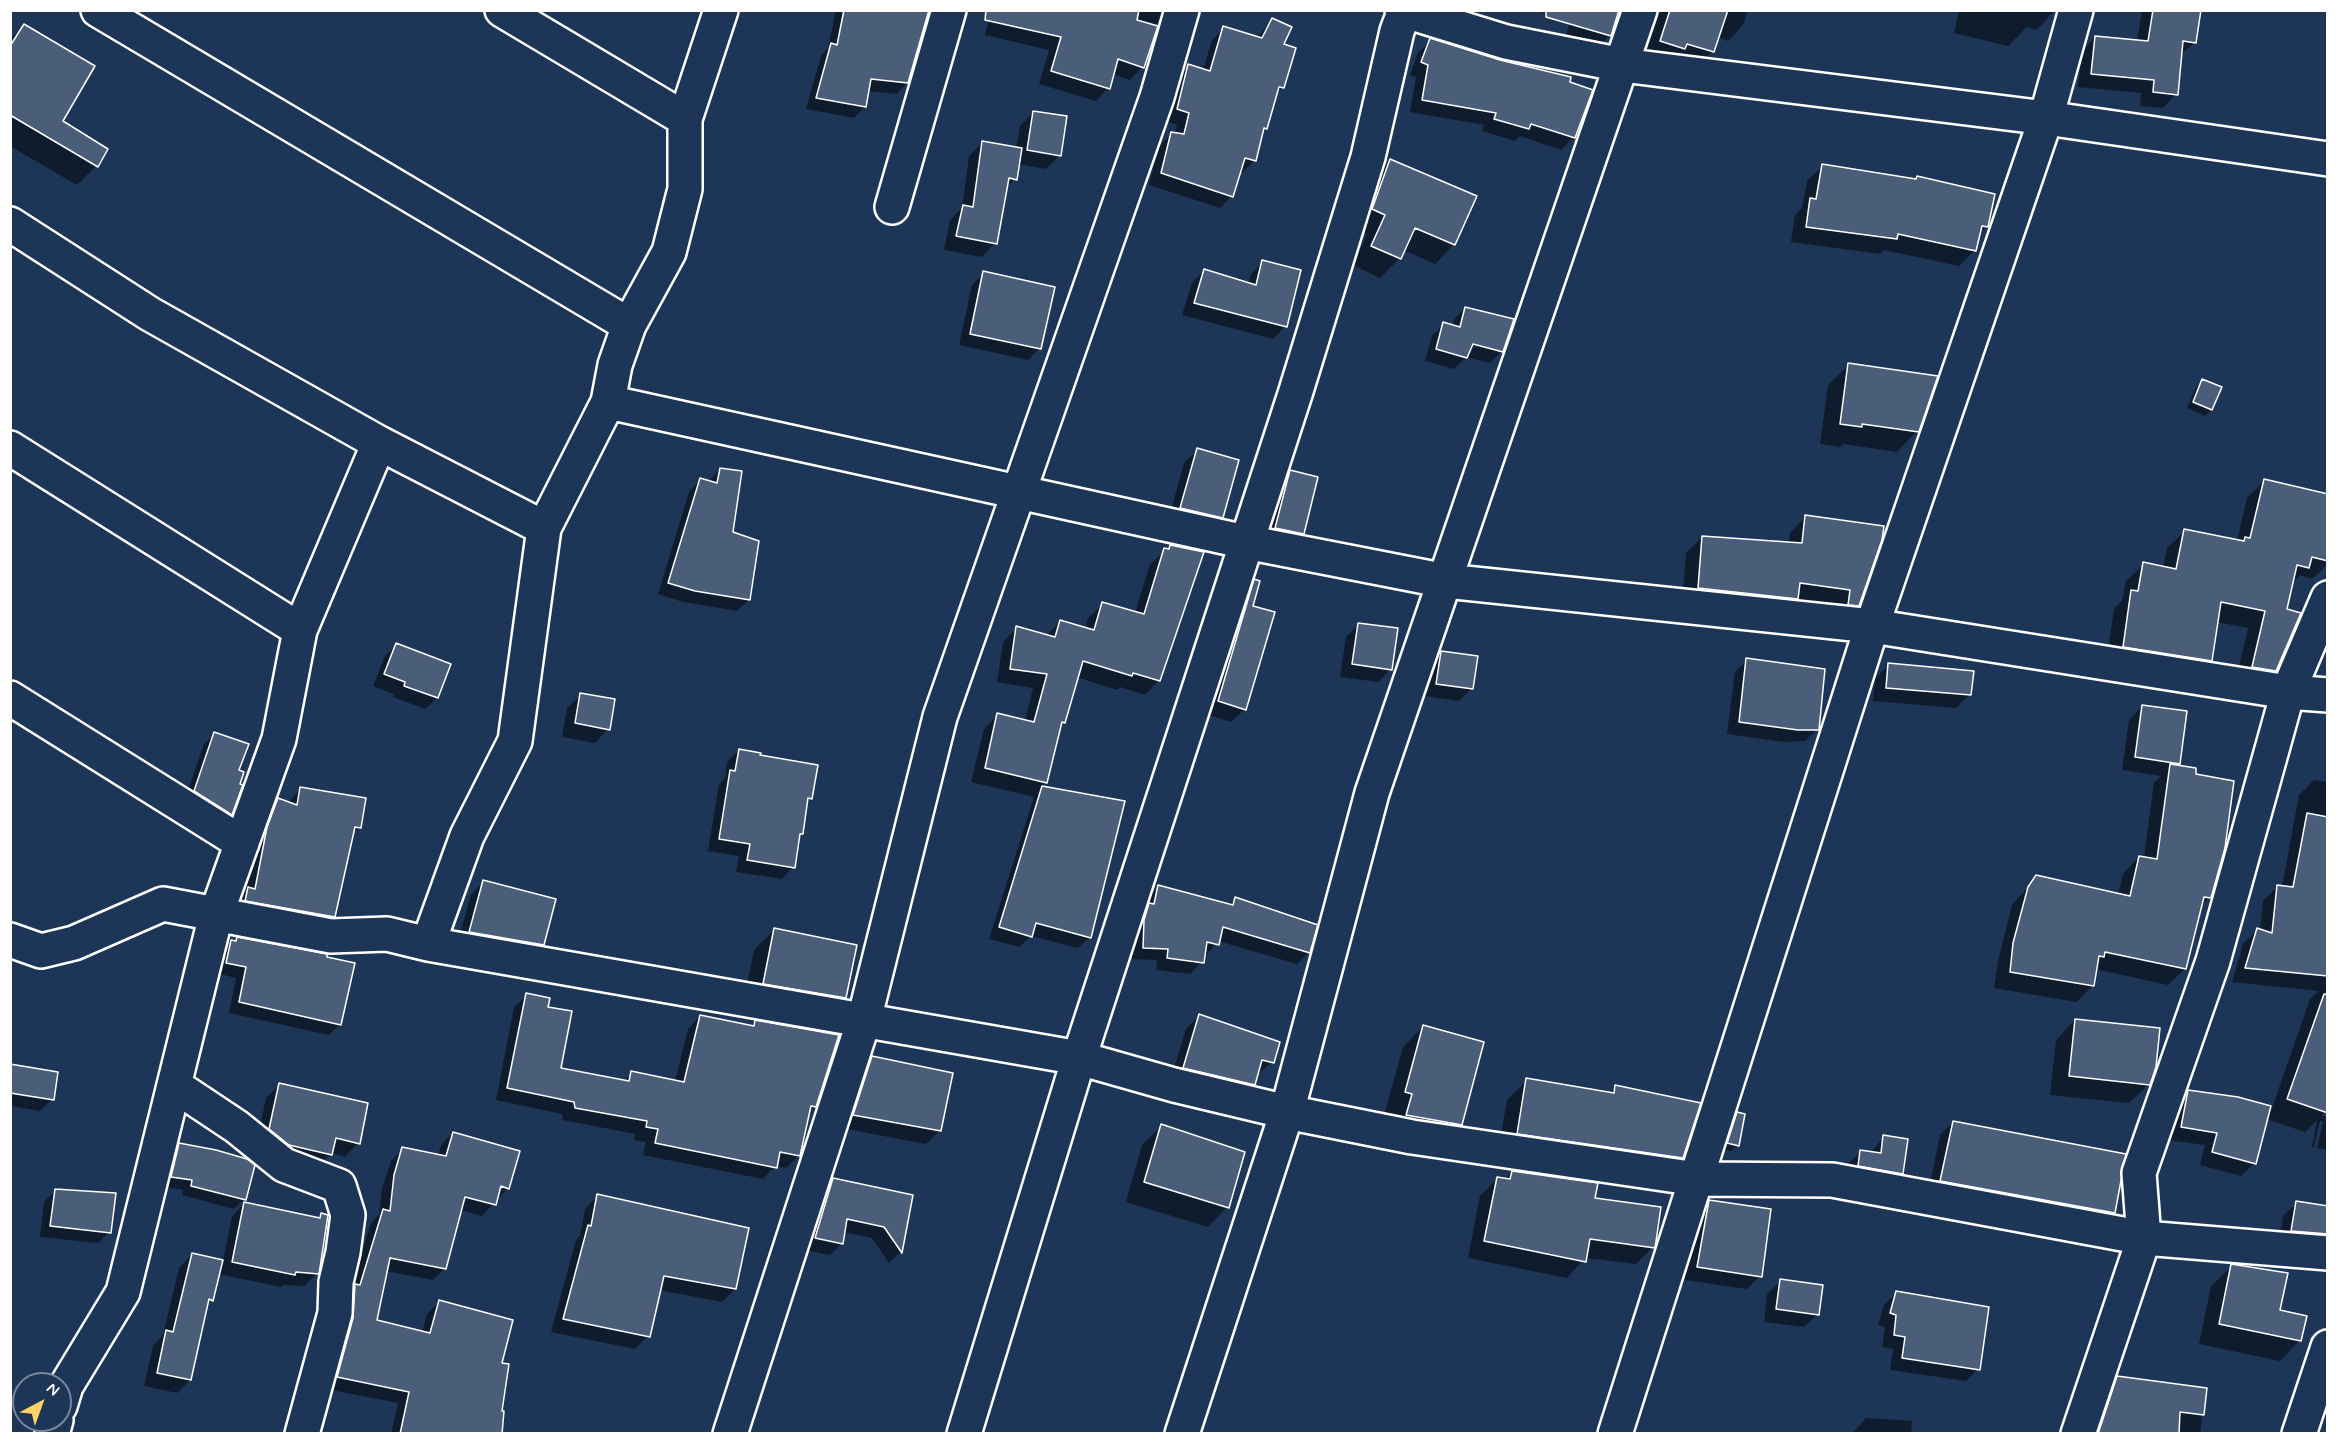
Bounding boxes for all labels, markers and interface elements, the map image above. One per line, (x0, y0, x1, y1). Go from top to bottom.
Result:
north arrow (12, 1372, 72, 1432)
text: N (42, 1378, 64, 1401)

